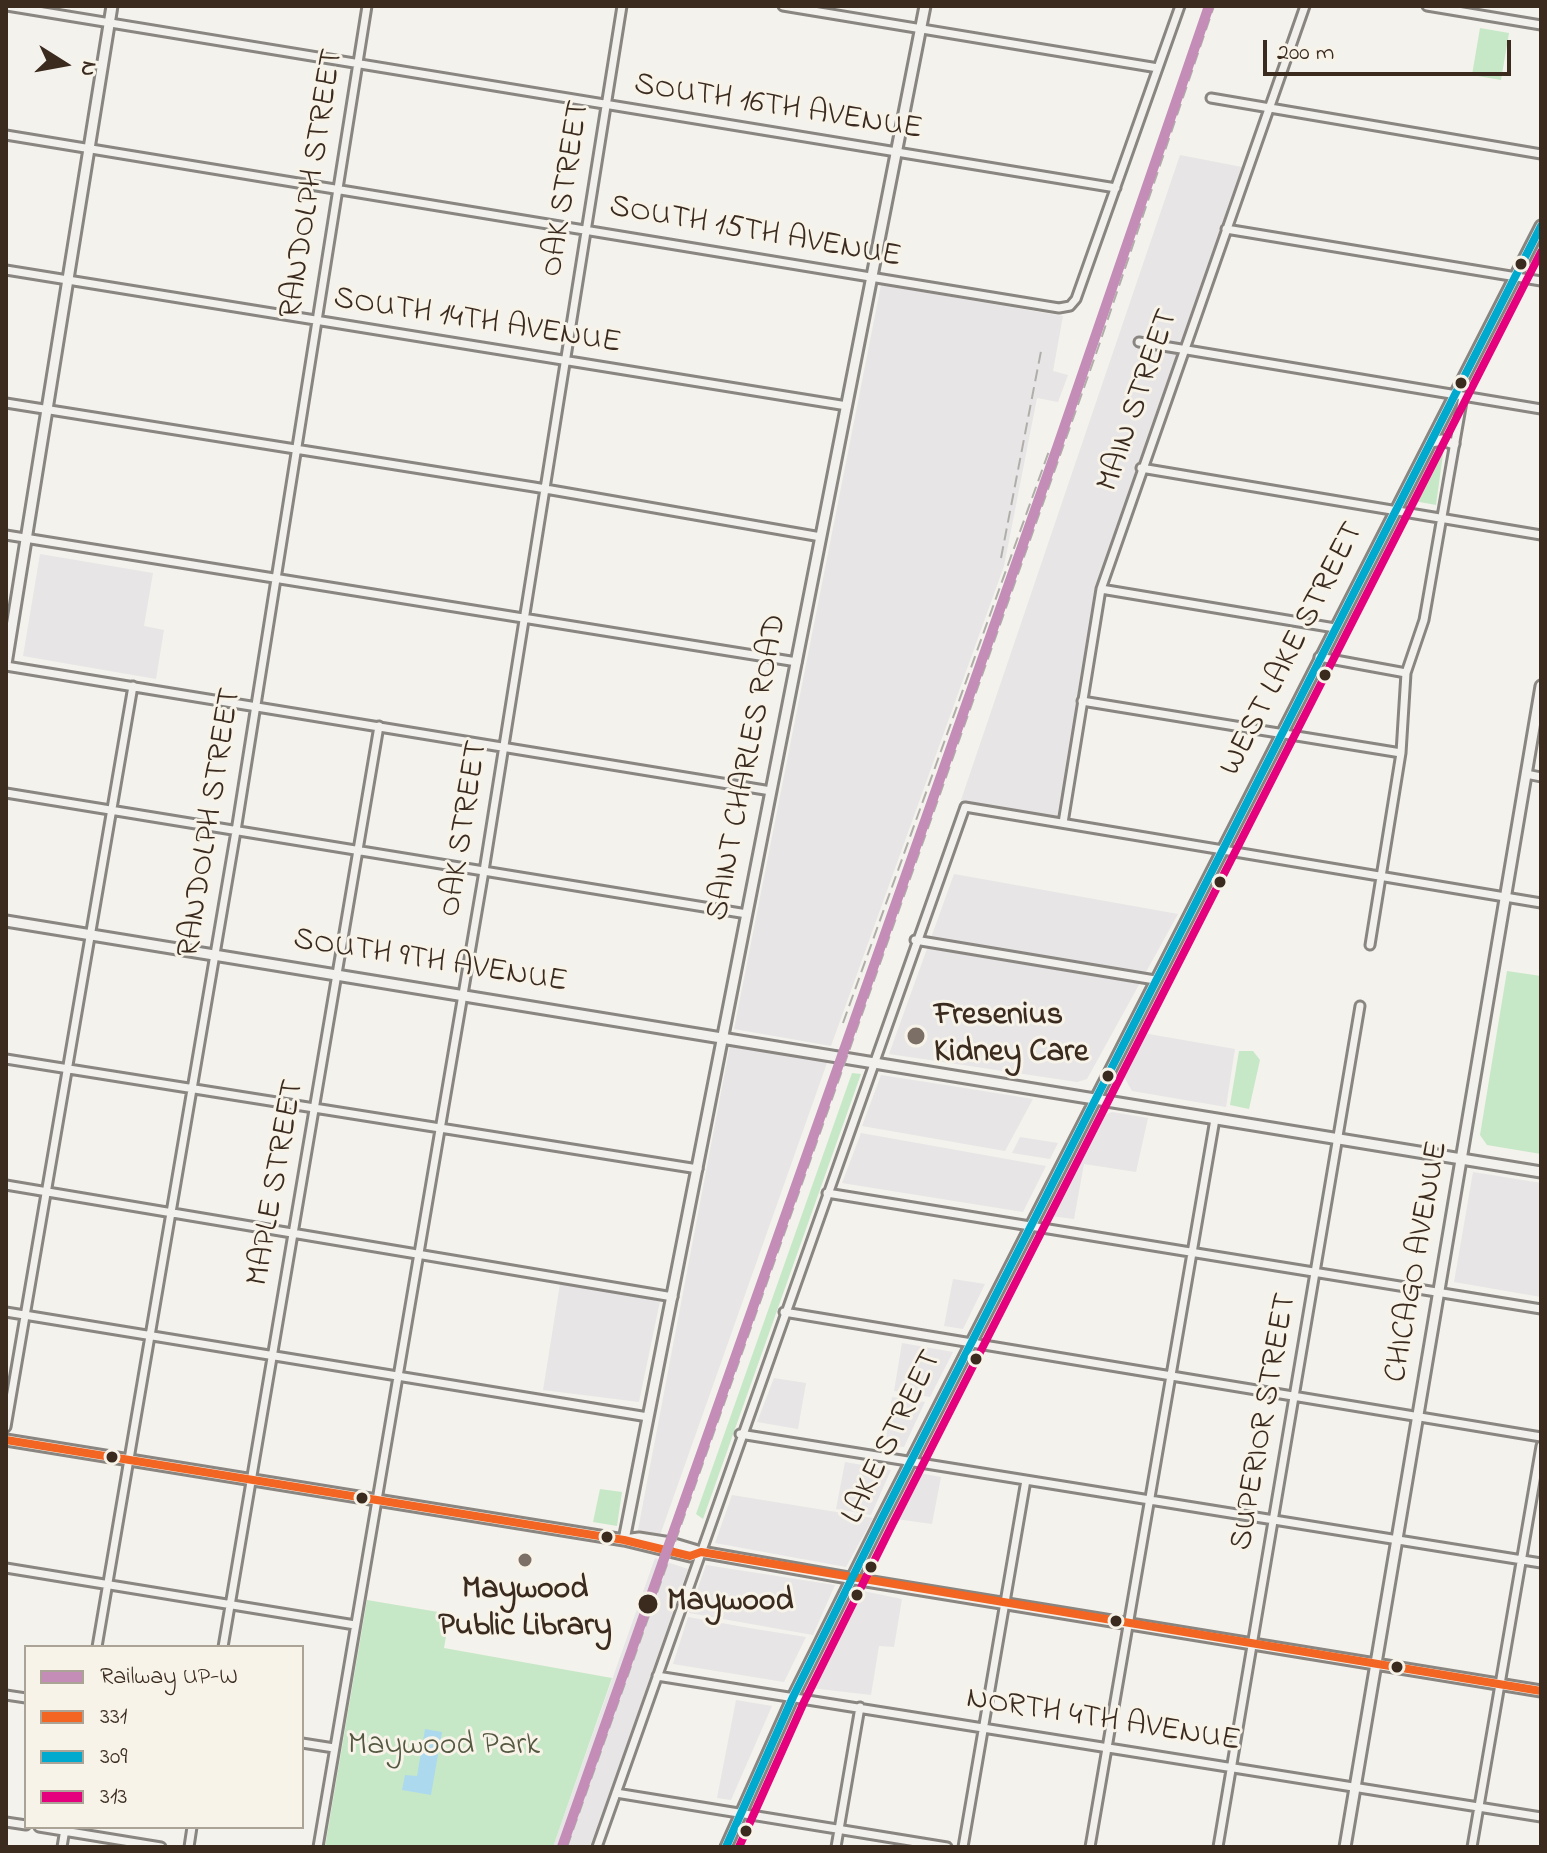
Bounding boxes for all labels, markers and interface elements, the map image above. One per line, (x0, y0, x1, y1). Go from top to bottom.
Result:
north arrow (24, 24, 104, 104)
scale bar (1267, 24, 1515, 74)
text: 200 m (1277, 36, 1334, 71)
street label: RANDOLPH STREET (274, 47, 354, 321)
text: N (70, 58, 105, 79)
street label: SOUTH 16TH AVENUE (631, 67, 925, 151)
street label: OAK STREET (535, 98, 601, 280)
street label: SOUTH 15TH AVENUE (606, 189, 904, 279)
unlabelled marker (1513, 256, 1529, 272)
street label: SOUTH 14TH AVENUE (331, 281, 623, 365)
street label: MAIN STREET (1091, 305, 1189, 497)
unlabelled marker (1453, 375, 1469, 391)
street label: WEST LAKE STREET (1214, 517, 1374, 783)
street label: SAINT CHARLES ROAD (700, 612, 798, 924)
unlabelled marker (1317, 667, 1333, 683)
street label: RANDOLPH STREET (172, 686, 252, 960)
street label: OAK STREET (433, 738, 499, 920)
unlabelled marker (1212, 874, 1228, 890)
street label: SOUTH 9TH AVENUE (290, 922, 570, 1004)
place label: Fresenius Kidney Care (934, 999, 1088, 1074)
marker: Fresenius Kidney Care (905, 1025, 927, 1047)
unlabelled marker (1100, 1068, 1116, 1084)
street label: MAPLE STREET (241, 1077, 315, 1289)
street label: CHICAGO AVENUE (1379, 1138, 1459, 1386)
street label: SUPERIOR STREET (1224, 1290, 1308, 1554)
street label: LAKE STREET (836, 1345, 952, 1531)
unlabelled marker (968, 1351, 984, 1367)
unlabelled marker (104, 1449, 120, 1465)
unlabelled marker (354, 1490, 370, 1506)
unlabelled marker (599, 1529, 615, 1545)
marker: Maywood Public Library (516, 1551, 534, 1569)
unlabelled marker (863, 1559, 879, 1575)
place label: Maywood Public Library (438, 1573, 612, 1648)
place label: Maywood (667, 1585, 793, 1623)
unlabelled marker (849, 1587, 865, 1603)
marker: Maywood (636, 1592, 660, 1616)
unlabelled marker (1108, 1613, 1124, 1629)
legend (24, 1645, 304, 1829)
unlabelled marker (1389, 1659, 1405, 1675)
text: Railway UP-W (100, 1660, 238, 1695)
street label: NORTH 4TH AVENUE (963, 1681, 1243, 1763)
text: 331 (100, 1700, 127, 1735)
park label: Maywood Park (348, 1729, 540, 1767)
text: 309 (100, 1740, 128, 1775)
text: 313 (100, 1780, 127, 1815)
unlabelled marker (738, 1823, 754, 1839)

